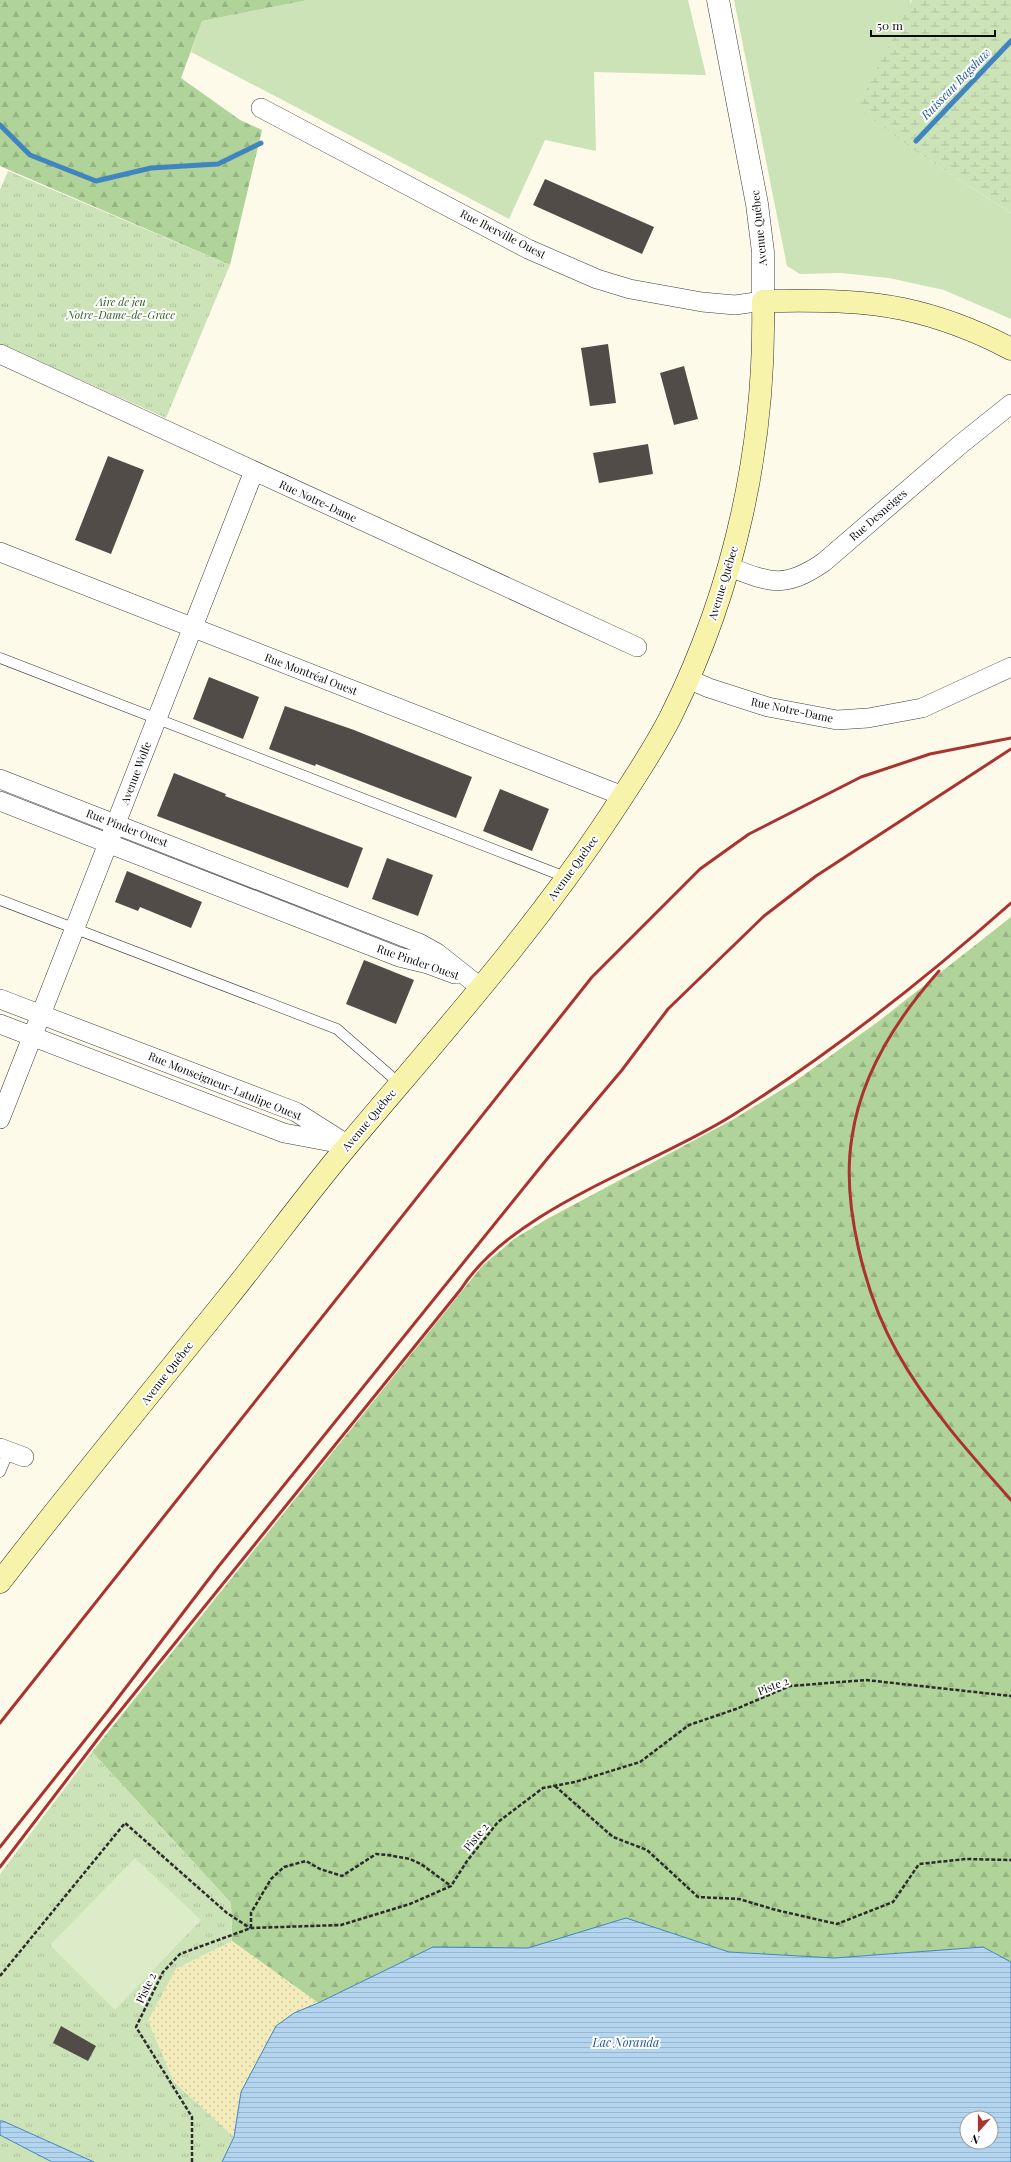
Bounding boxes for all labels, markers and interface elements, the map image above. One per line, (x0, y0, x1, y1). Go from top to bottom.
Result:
scale bar (871, 12, 995, 38)
text: 50 m (877, 17, 903, 33)
water label: Ruisseau Bagshaw (916, 44, 994, 123)
street label: Avenue Québec (747, 189, 770, 268)
street label: Rue Iberville Ouest (458, 205, 549, 262)
park label: Aire de jeu Notre-Dame-de-Grâce (66, 294, 175, 322)
street label: Rue Notre-Dame (277, 476, 360, 525)
street label: Rue Desneiges (846, 485, 910, 544)
street label: Avenue Québec (704, 544, 741, 622)
street label: Rue Montréal Ouest (263, 649, 360, 698)
street label: Rue Notre-Dame (750, 693, 835, 726)
street label: Avenue Wolfe (116, 739, 155, 807)
street label: Rue Pinder Ouest (84, 805, 170, 850)
street label: Avenue Québec (544, 832, 601, 904)
street label: Rue Pinder Ouest (375, 940, 462, 983)
street label: Rue Monseigneur-Latulipe Ouest (146, 1048, 304, 1123)
street label: Avenue Québec (338, 1086, 399, 1154)
street label: Avenue Québec (137, 1338, 196, 1408)
street label: Piste 2 (755, 1673, 790, 1698)
street label: Piste 2 (460, 1820, 492, 1854)
street label: Piste 2 (132, 1970, 159, 2005)
water label: Lac Noranda (592, 2034, 659, 2050)
north arrow (959, 2110, 999, 2150)
text: N (969, 2131, 982, 2148)

